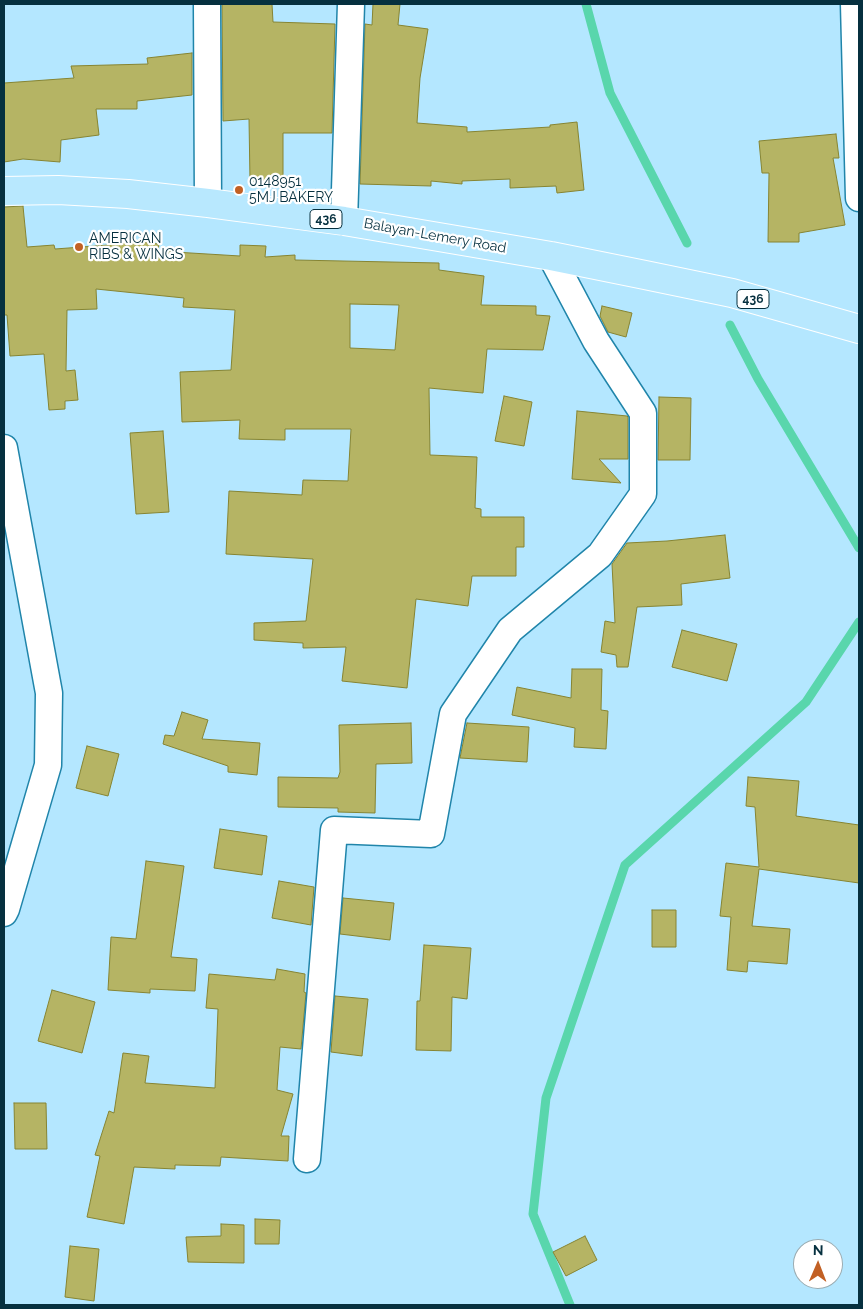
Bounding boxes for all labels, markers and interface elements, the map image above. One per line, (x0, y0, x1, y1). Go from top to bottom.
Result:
place label: 0148951 5MJ BAKERY (249, 174, 333, 206)
marker: 0148951 5MJ BAKERY (233, 184, 245, 196)
road number: 436 (310, 210, 342, 228)
street label: Balayan-Lemery Road (363, 215, 507, 257)
place label: AMERICAN RIBS & WINGS (89, 231, 183, 264)
marker: AMERICAN RIBS & WINGS (73, 241, 85, 253)
road number: 436 (737, 290, 769, 308)
north arrow (793, 1239, 843, 1289)
text: N (813, 1242, 824, 1258)

